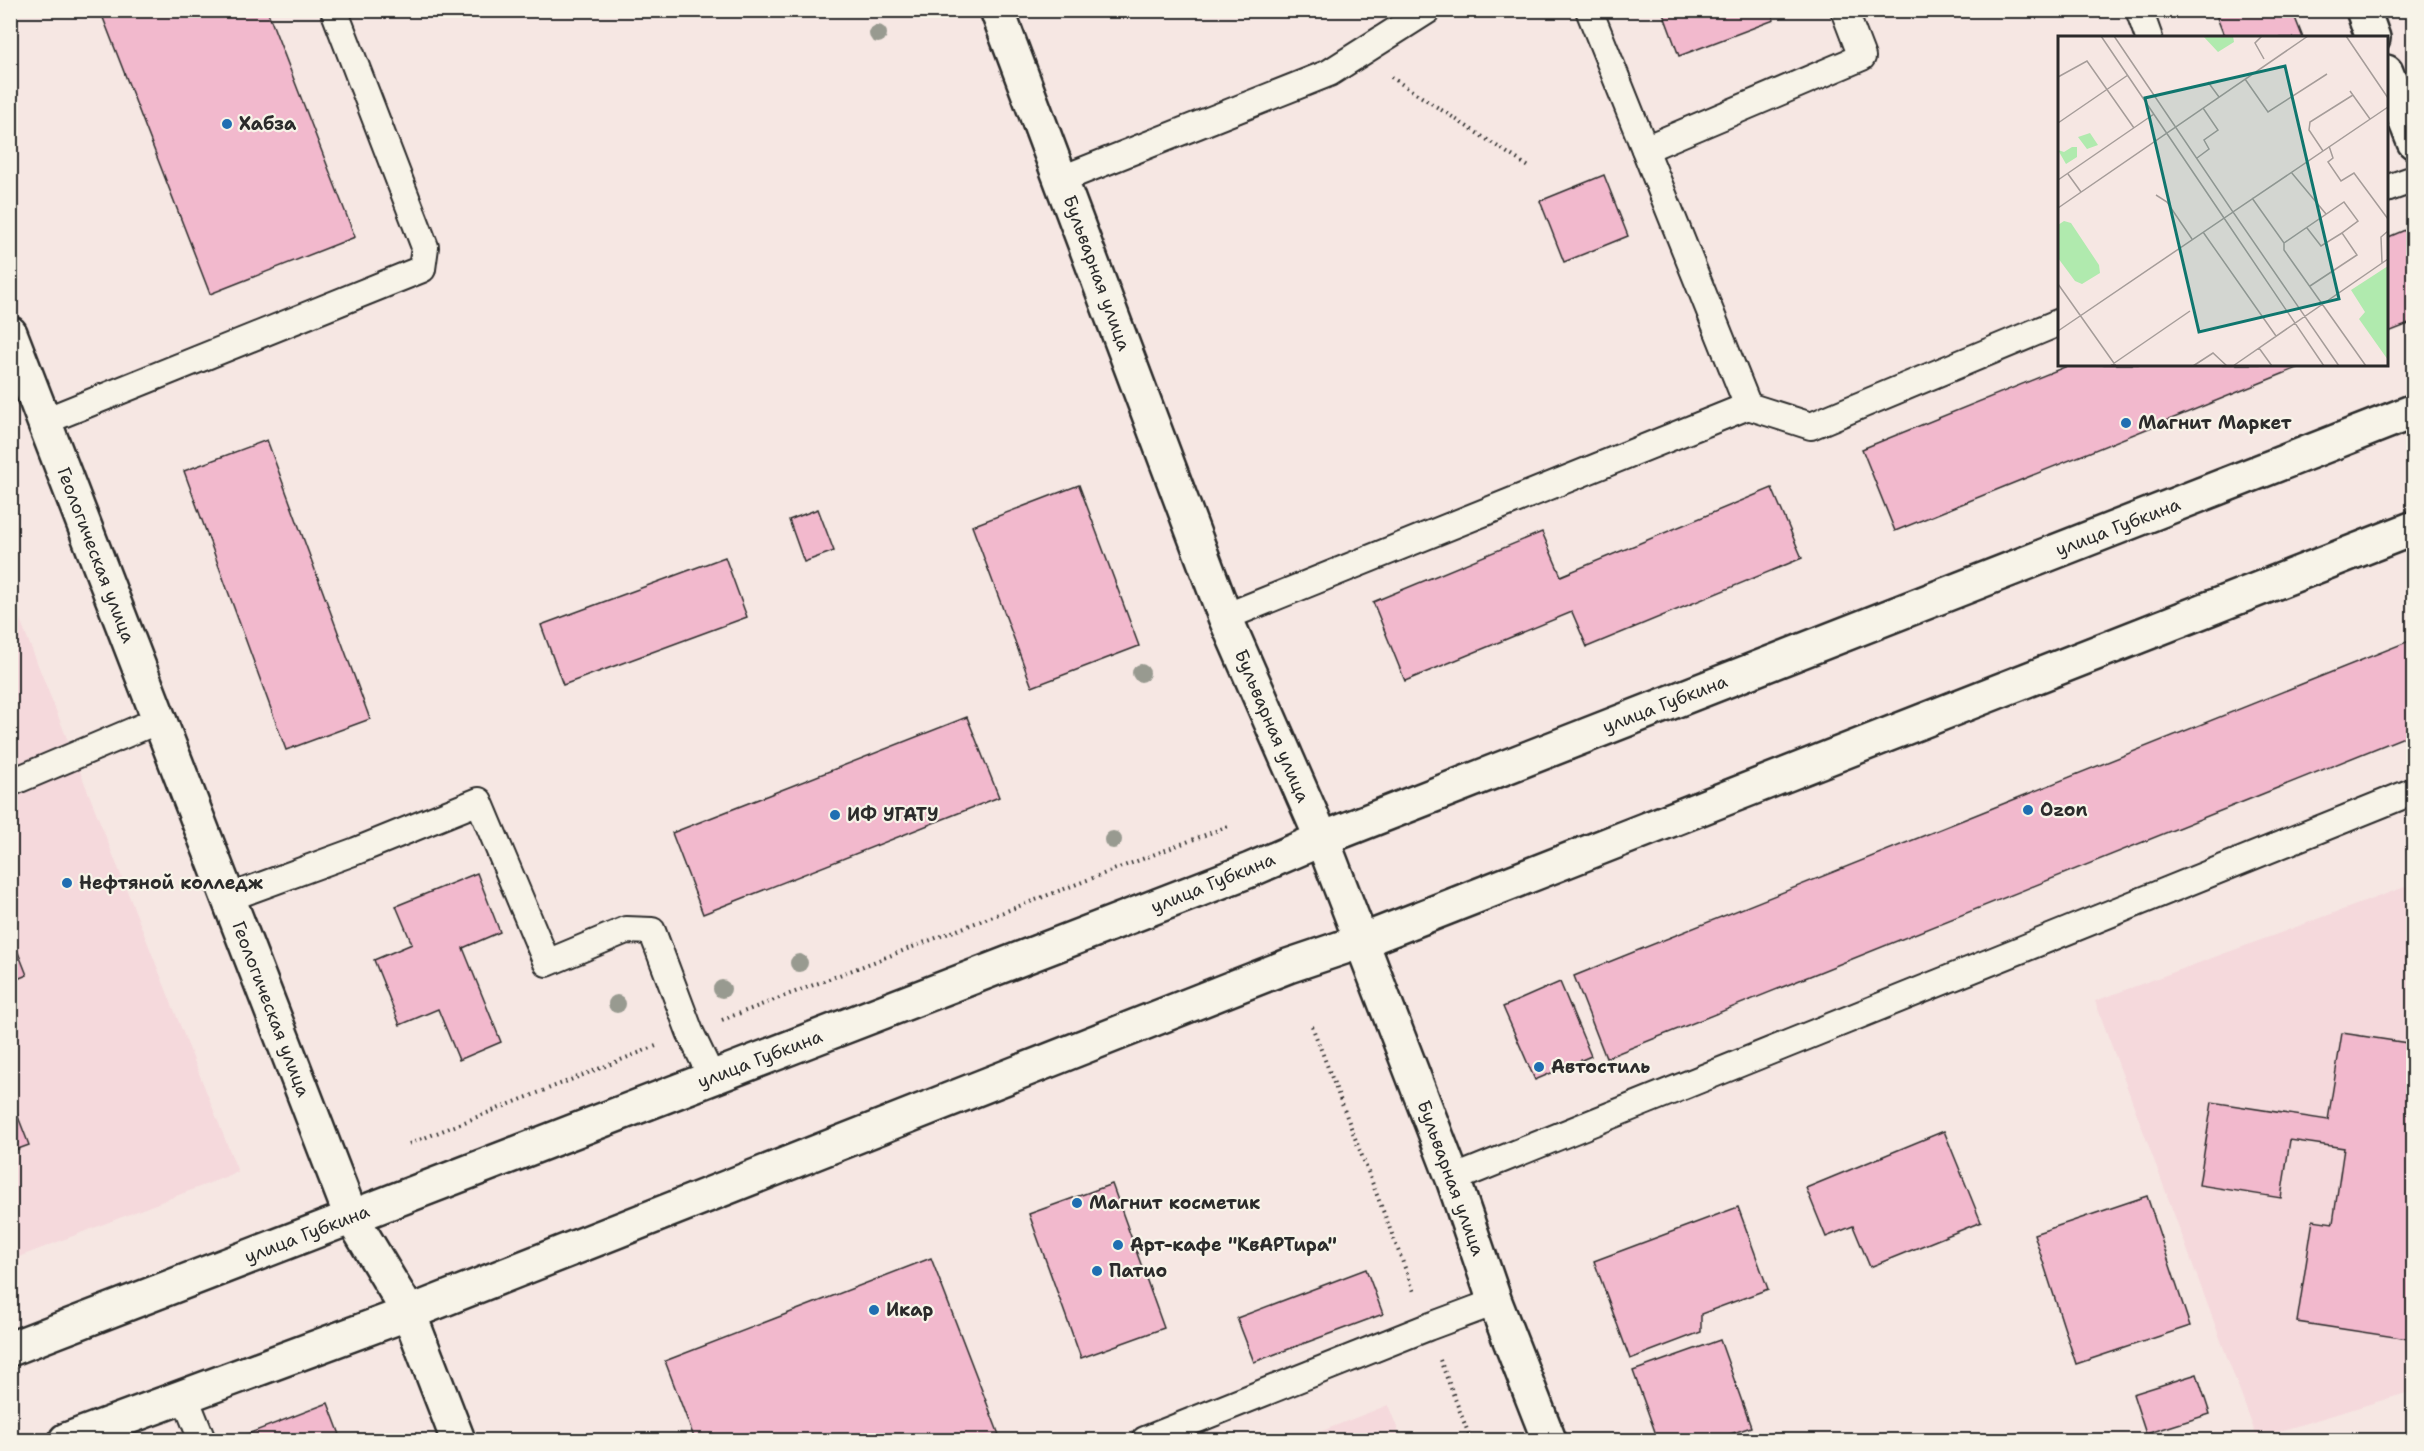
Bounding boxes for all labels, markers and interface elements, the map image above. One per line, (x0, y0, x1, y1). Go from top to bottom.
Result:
inset map (2058, 36, 2388, 366)
place label: Хабза (239, 112, 297, 136)
marker: Хабза (220, 117, 234, 131)
street label: Бульварная улица (1058, 192, 1136, 354)
place label: Магнит Маркет (2138, 411, 2292, 435)
marker: Магнит Маркет (2119, 416, 2133, 430)
street label: Геологическая улица (51, 464, 141, 646)
street label: улица Губкина (2052, 492, 2184, 562)
street label: Бульварная улица (1229, 646, 1315, 806)
street label: улица Губкина (1599, 669, 1731, 739)
place label: Ozon (2040, 798, 2087, 822)
place label: ИФ УГАТУ (847, 803, 938, 827)
marker: Ozon (2021, 803, 2035, 817)
marker: ИФ УГАТУ (828, 808, 842, 822)
street label: улица Губкина (1147, 847, 1279, 919)
place label: Нефтяной колледж (79, 871, 264, 895)
marker: Нефтяной колледж (60, 876, 74, 890)
street label: Геологическая улица (226, 918, 316, 1100)
street label: улица Губкина (694, 1024, 826, 1094)
place label: Автостиль (1551, 1055, 1650, 1079)
marker: Автостиль (1532, 1060, 1546, 1074)
street label: Бульварная улица (1412, 1097, 1490, 1259)
place label: Магнит косметик (1089, 1191, 1260, 1215)
marker: Магнит косметик (1070, 1196, 1084, 1210)
street label: улица Губкина (241, 1199, 373, 1269)
place label: Арт-кафе "КвАРТира" (1130, 1233, 1337, 1257)
marker: Арт-кафе "КвАРТира" (1111, 1238, 1125, 1252)
place label: Патио (1109, 1259, 1167, 1283)
marker: Патио (1090, 1264, 1104, 1278)
place label: Икар (886, 1298, 934, 1322)
marker: Икар (867, 1303, 881, 1317)

